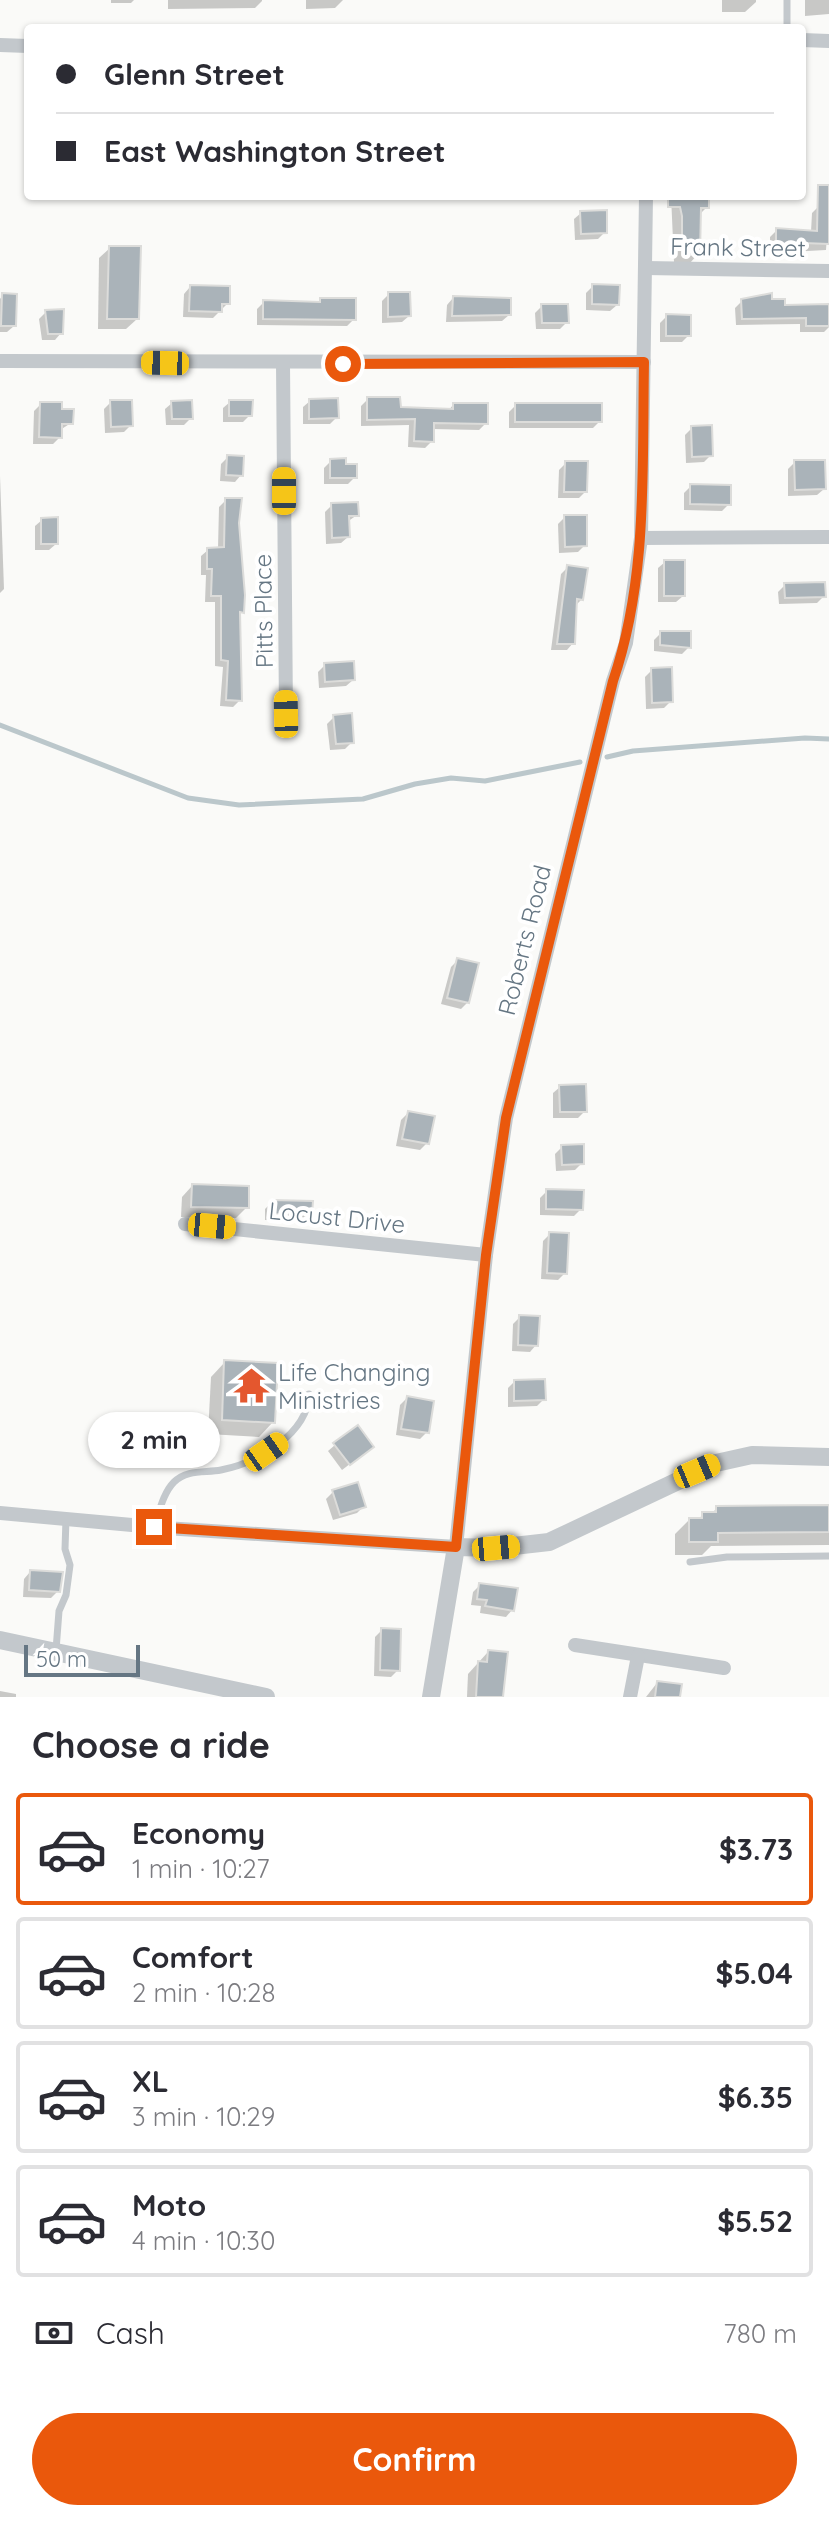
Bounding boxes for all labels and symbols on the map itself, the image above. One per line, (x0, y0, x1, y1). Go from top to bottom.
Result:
street label: Frank Street (670, 231, 806, 263)
route start (325, 346, 361, 382)
car (141, 351, 189, 375)
car (272, 467, 296, 515)
street label: Pitts Place (247, 554, 279, 668)
car (274, 690, 298, 738)
street label: Roberts Road (491, 862, 557, 1018)
street label: Locust Drive (267, 1195, 407, 1239)
car (187, 1212, 237, 1240)
place label: Life Changing Ministries (278, 1357, 430, 1415)
temple icon: Life Changing Ministries (233, 1367, 271, 1405)
callout: 2 min (88, 1411, 220, 1467)
car (239, 1428, 293, 1476)
car (670, 1451, 724, 1491)
route end (136, 1509, 172, 1545)
car (471, 1534, 521, 1562)
scale bar (24, 1641, 140, 1677)

